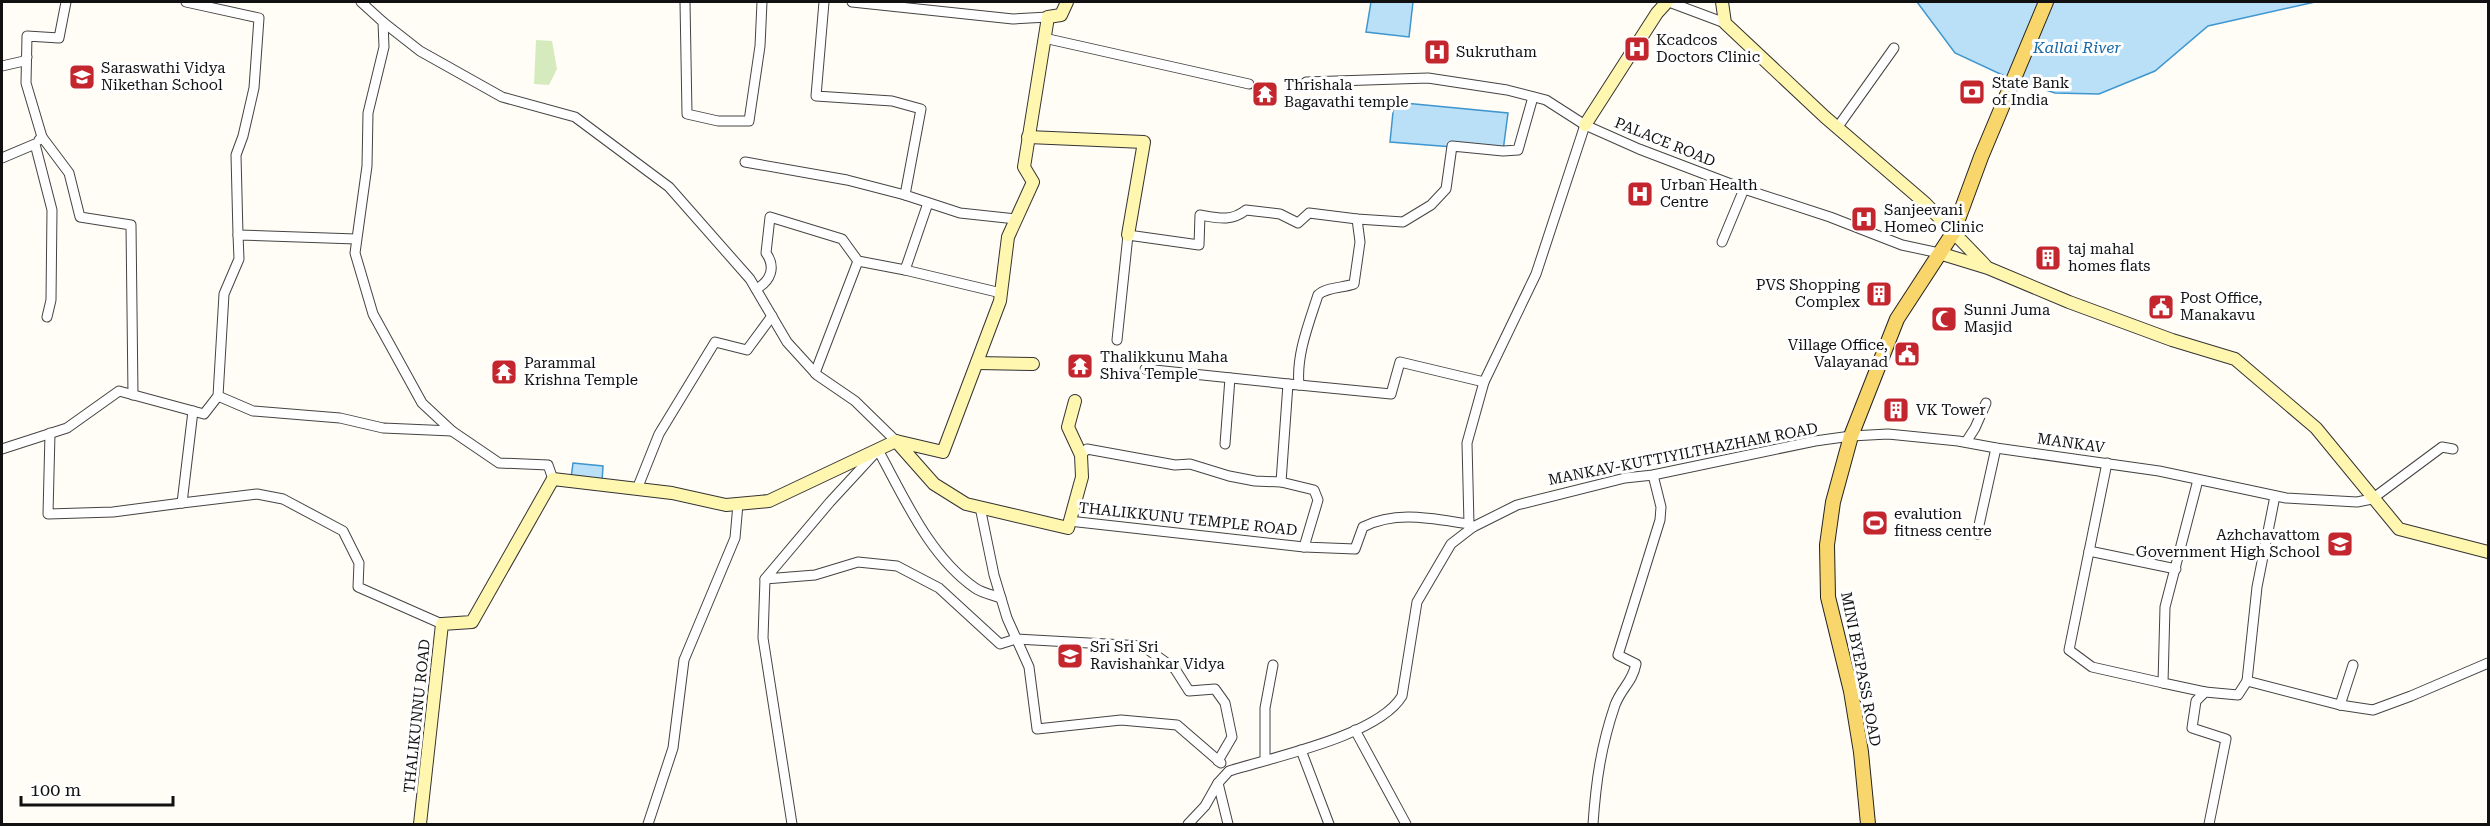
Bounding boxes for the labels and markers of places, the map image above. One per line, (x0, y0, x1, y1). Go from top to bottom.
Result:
place label: Kcadcos Doctors Clinic (1656, 31, 1760, 66)
hospital icon: Kcadcos Doctors Clinic (1622, 34, 1652, 64)
hospital icon: Sukrutham (1422, 37, 1452, 67)
place label: Sukrutham (1456, 43, 1537, 61)
place label: Saraswathi Vidya Nikethan School (101, 59, 225, 94)
school or university icon: Saraswathi Vidya Nikethan School (67, 62, 97, 92)
place label: State Bank of India (1992, 74, 2070, 109)
place label: Thrishala Bagavathi temple (1284, 76, 1408, 111)
bank icon: State Bank of India (1957, 77, 1987, 107)
temple icon: Thrishala Bagavathi temple (1250, 79, 1280, 109)
place label: Urban Health Centre (1660, 176, 1758, 211)
hospital icon: Urban Health Centre (1625, 179, 1655, 209)
place label: Sanjeevani Homeo Clinic (1884, 201, 1984, 236)
hospital icon: Sanjeevani Homeo Clinic (1849, 204, 1879, 234)
place label: taj mahal homes flats (2068, 240, 2151, 275)
building icon: taj mahal homes flats (2033, 243, 2063, 273)
place label: PVS Shopping Complex (1756, 276, 1860, 311)
building icon: PVS Shopping Complex (1864, 279, 1894, 309)
place label: Post Office, Manakavu (2180, 289, 2262, 324)
public building icon: Post Office, Manakavu (2146, 292, 2176, 322)
place label: Sunni Juma Masjid (1964, 301, 2050, 336)
mosque icon: Sunni Juma Masjid (1929, 304, 1959, 334)
place label: Village Office, Valayanad (1788, 336, 1888, 371)
public building icon: Village Office, Valayanad (1892, 339, 1922, 369)
place label: Thalikkunu Maha Shiva Temple (1100, 348, 1228, 383)
temple icon: Thalikkunu Maha Shiva Temple (1065, 351, 1095, 381)
place label: Parammal Krishna Temple (524, 354, 638, 389)
temple icon: Parammal Krishna Temple (489, 357, 519, 387)
building icon: VK Tower (1881, 395, 1911, 425)
place label: VK Tower (1916, 401, 1986, 419)
place label: evalution fitness centre (1894, 505, 1992, 540)
sports icon: evalution fitness centre (1860, 508, 1890, 538)
place label: Azhchavattom Government High School (2136, 526, 2320, 561)
school or university icon: Azhchavattom Government High School (2325, 529, 2355, 559)
place label: Sri Sri Sri Ravishankar Vidya (1090, 638, 1225, 673)
school or university icon: Sri Sri Sri Ravishankar Vidya (1055, 641, 1085, 671)

